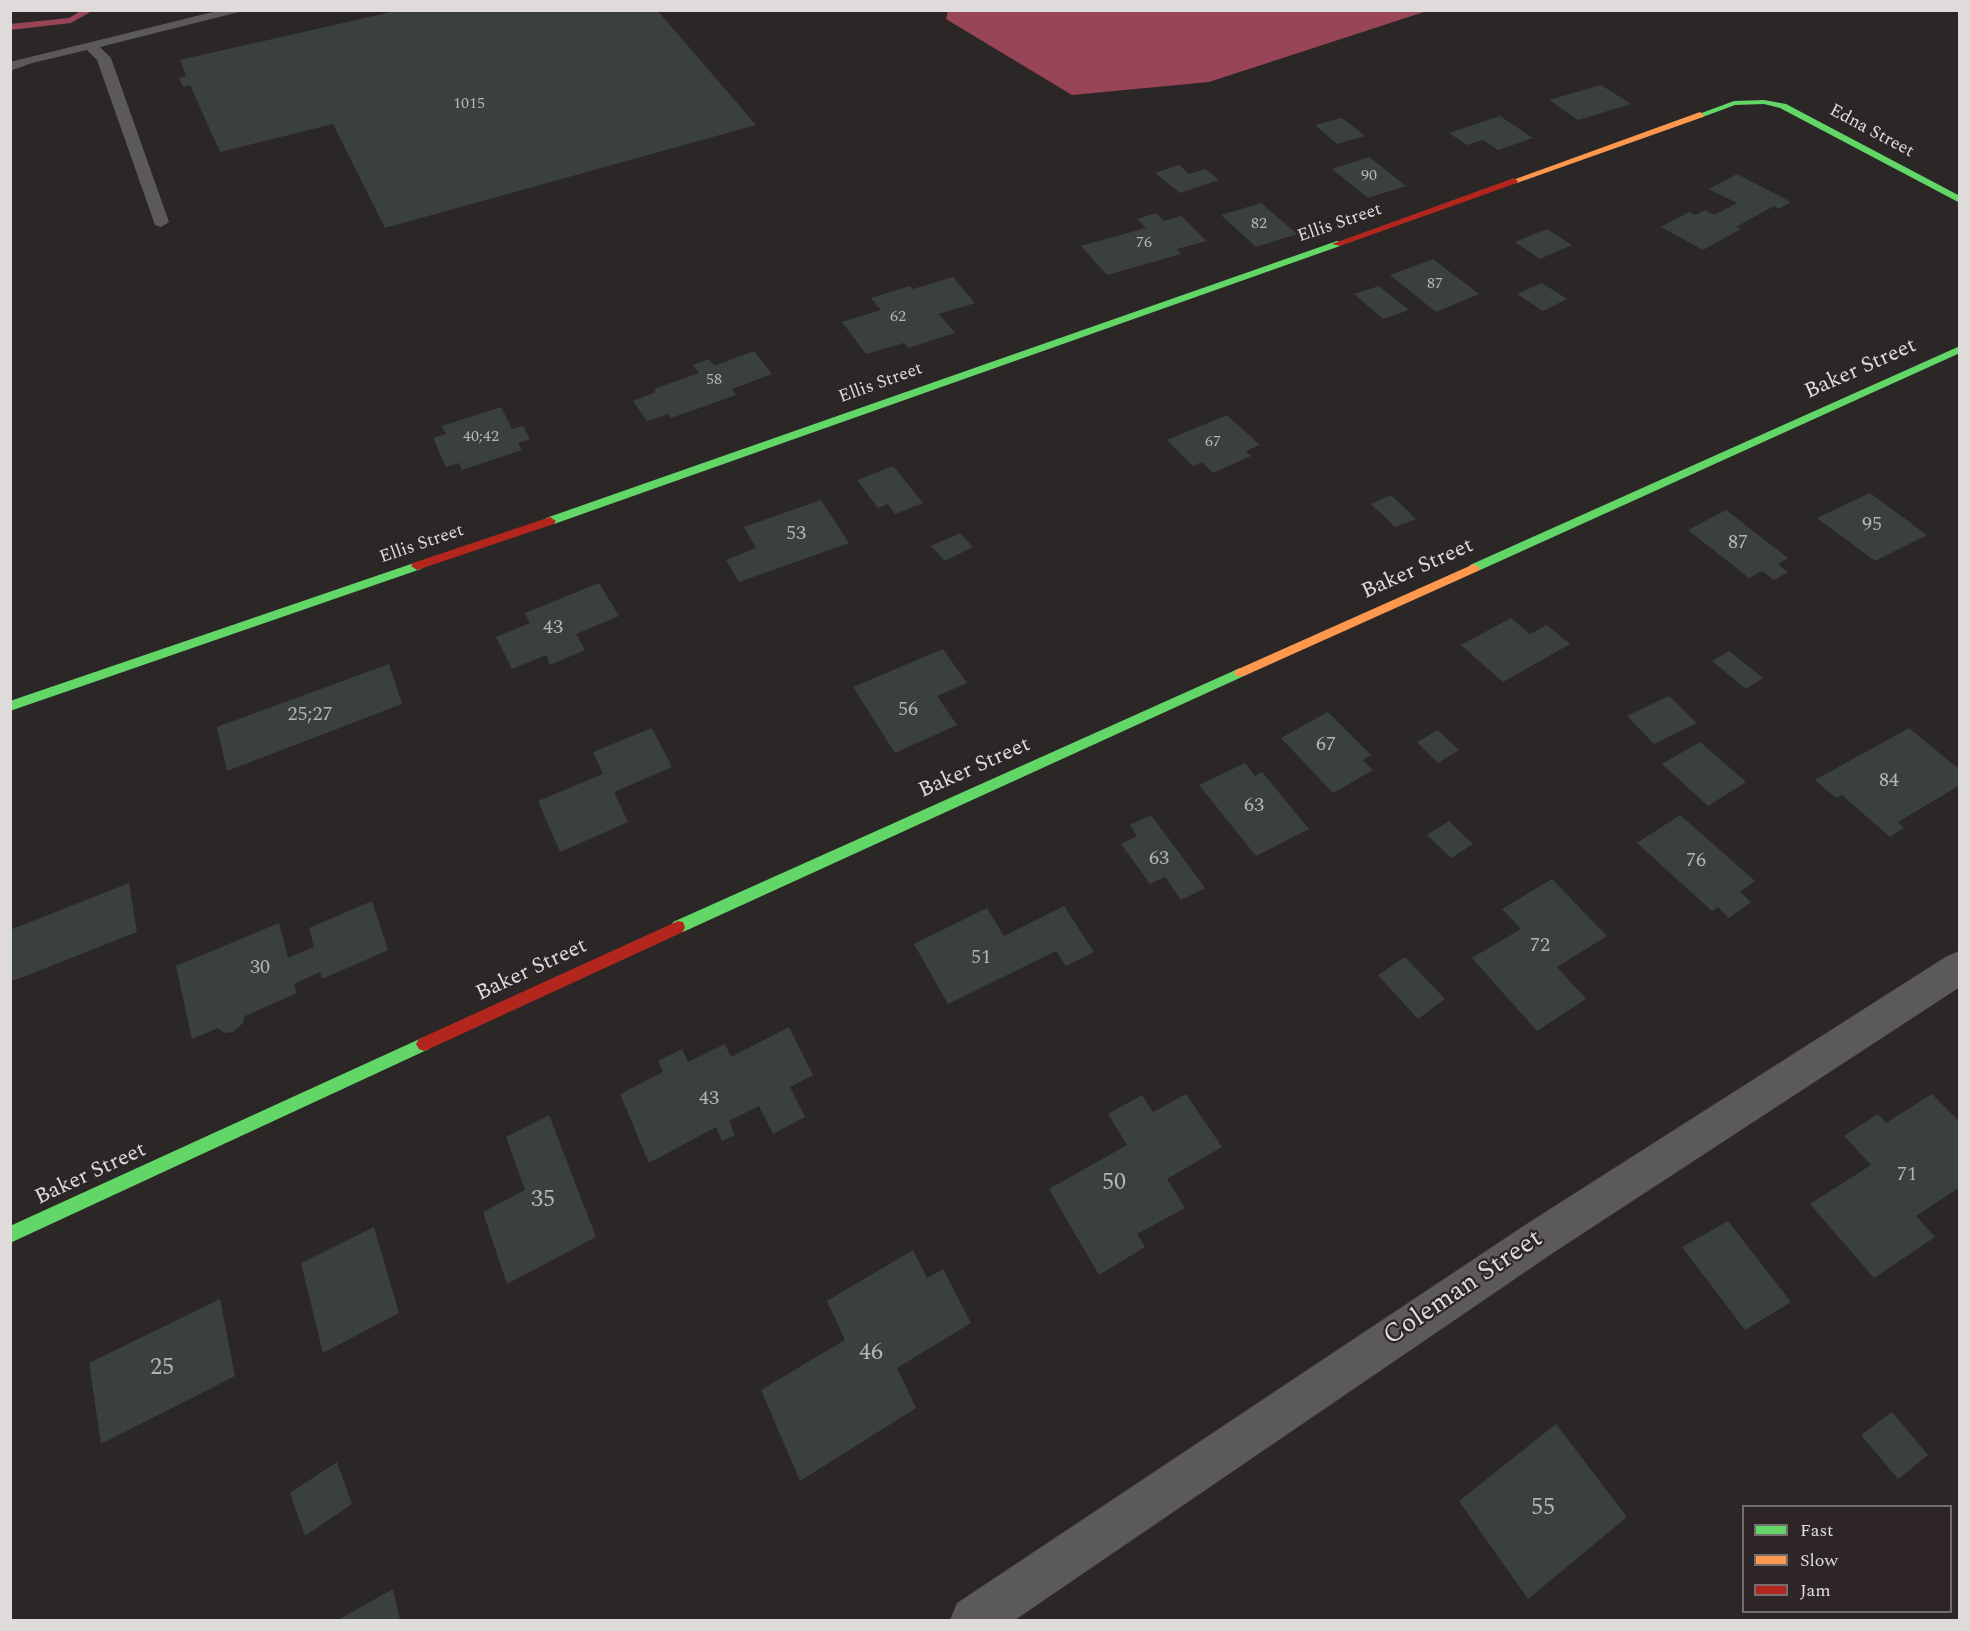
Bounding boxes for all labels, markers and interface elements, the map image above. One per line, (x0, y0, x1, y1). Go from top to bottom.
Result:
house number: 1015 (453, 95, 485, 115)
street label: Edna Street (1825, 101, 1917, 163)
house number: 90 (1361, 167, 1377, 187)
street label: Ellis Street (1295, 200, 1385, 248)
house number: 82 (1251, 215, 1267, 235)
house number: 76 (1136, 234, 1152, 254)
house number: 87 (1427, 275, 1443, 295)
house number: 62 (890, 308, 906, 328)
street label: Baker Street (1801, 334, 1921, 406)
street label: Ellis Street (836, 359, 926, 409)
house number: 58 (706, 371, 722, 391)
house number: 40;42 (463, 428, 499, 448)
house number: 67 (1205, 433, 1221, 453)
house number: 95 (1862, 514, 1882, 538)
street label: Ellis Street (377, 521, 467, 569)
house number: 53 (786, 523, 806, 547)
house number: 87 (1728, 532, 1748, 556)
street label: Baker Street (1358, 534, 1478, 606)
house number: 43 (543, 617, 563, 641)
house number: 56 (898, 699, 918, 723)
house number: 25;27 (288, 704, 332, 728)
street label: Baker Street (915, 733, 1035, 805)
house number: 67 (1316, 734, 1336, 758)
house number: 84 (1879, 770, 1899, 794)
house number: 63 (1244, 795, 1264, 819)
house number: 63 (1149, 848, 1169, 872)
house number: 76 (1686, 850, 1706, 874)
street label: Baker Street (472, 934, 592, 1008)
house number: 72 (1530, 935, 1550, 959)
house number: 51 (971, 947, 991, 971)
house number: 30 (250, 957, 270, 981)
house number: 43 (699, 1088, 719, 1112)
street label: Baker Street (31, 1138, 151, 1212)
house number: 71 (1897, 1164, 1917, 1188)
house number: 50 (1102, 1170, 1126, 1198)
house number: 35 (531, 1187, 555, 1215)
street label: Coleman Street (1378, 1224, 1550, 1354)
house number: 46 (859, 1340, 883, 1368)
house number: 25 (150, 1355, 174, 1383)
house number: 55 (1531, 1495, 1555, 1523)
legend (1742, 1505, 1952, 1613)
text: Fast (1800, 1517, 1833, 1544)
text: Slow (1800, 1547, 1838, 1574)
text: Jam (1800, 1577, 1831, 1604)

